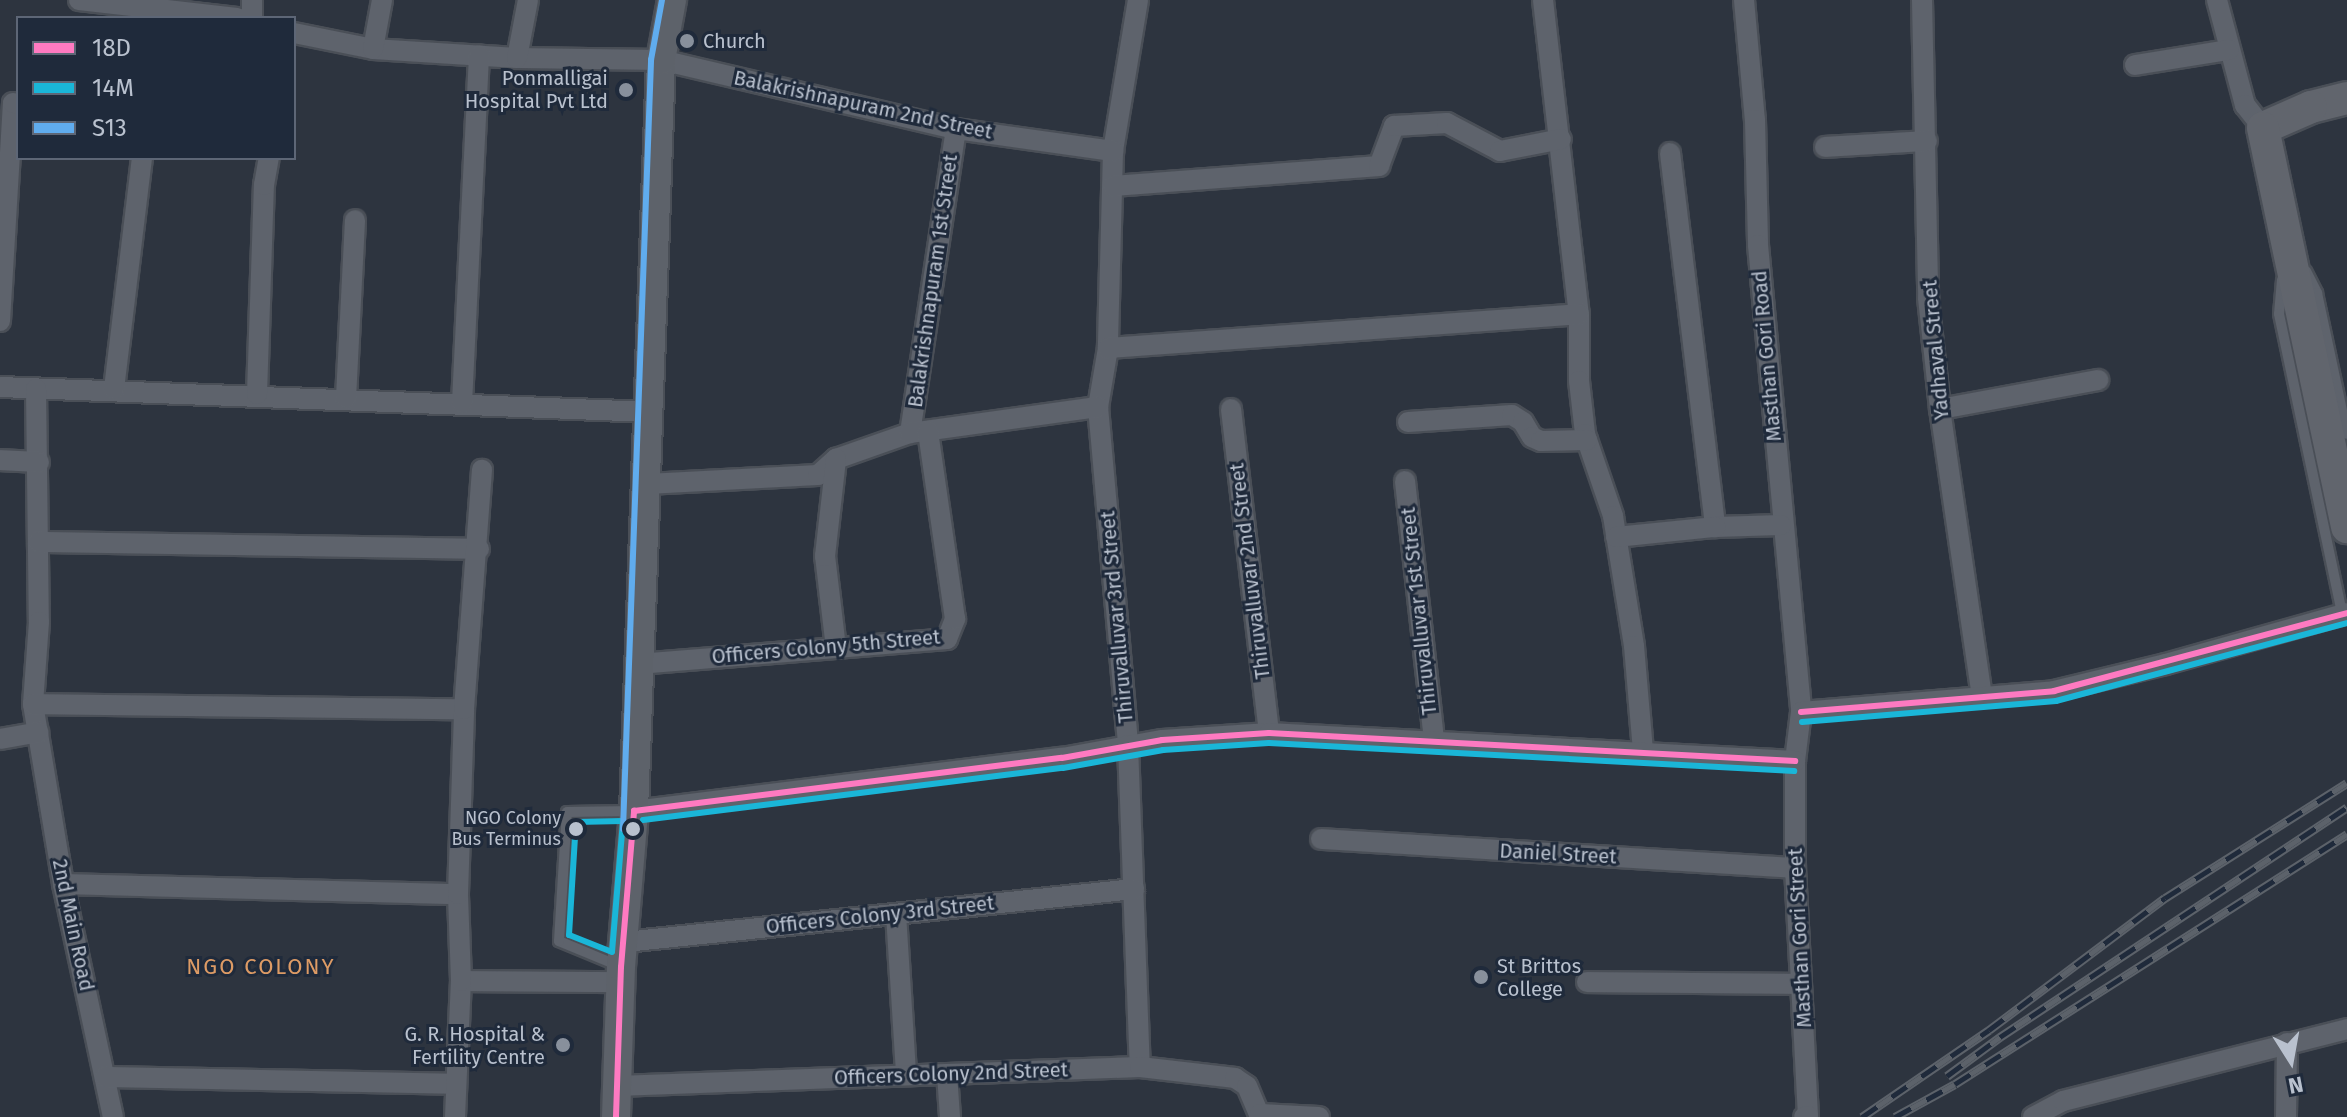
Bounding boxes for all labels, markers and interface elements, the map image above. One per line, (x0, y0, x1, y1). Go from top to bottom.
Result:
legend (16, 16, 296, 160)
place label: Church (703, 29, 766, 53)
marker: Church (678, 32, 696, 50)
text: 18D (92, 34, 131, 62)
place label: Ponmalligai Hospital Pvt Ltd (465, 66, 608, 113)
street label: Balakrishnapuram 2nd Street (732, 66, 994, 144)
text: 14M (92, 74, 134, 102)
marker: Ponmalligai Hospital Pvt Ltd (615, 79, 637, 101)
text: S13 (92, 114, 127, 142)
street label: Balakrishnapuram 1st Street (903, 153, 963, 409)
street label: Masthan Gori Road (1748, 270, 1786, 442)
street label: Yadhaval Street (1918, 279, 1954, 421)
street label: Thiruvalluvar 2nd Street (1225, 462, 1275, 680)
street label: Thiruvalluvar 1st Street (1396, 506, 1442, 716)
street label: Thiruvalluvar 3rd Street (1096, 510, 1138, 724)
street label: Officers Colony 5th Street (711, 625, 941, 669)
place label: NGO Colony Bus Terminus (451, 808, 561, 850)
marker: NGO Colony Bus Terminus (568, 821, 584, 837)
unlabelled marker (625, 821, 641, 837)
street label: Daniel Street (1499, 839, 1617, 869)
street label: Masthan Gori Street (1783, 848, 1817, 1028)
street label: 2nd Main Road (47, 857, 99, 993)
street label: Officers Colony 3rd Street (765, 891, 995, 939)
district label: NGO COLONY (186, 954, 336, 980)
place label: St Brittos College (1497, 954, 1581, 1001)
marker: St Brittos College (1472, 968, 1490, 986)
north arrow (2251, 1021, 2331, 1101)
place label: G. R. Hospital & Fertility Centre (404, 1022, 545, 1069)
marker: G. R. Hospital & Fertility Centre (552, 1034, 574, 1056)
street label: Officers Colony 2nd Street (834, 1058, 1068, 1090)
text: N (2286, 1070, 2305, 1100)

